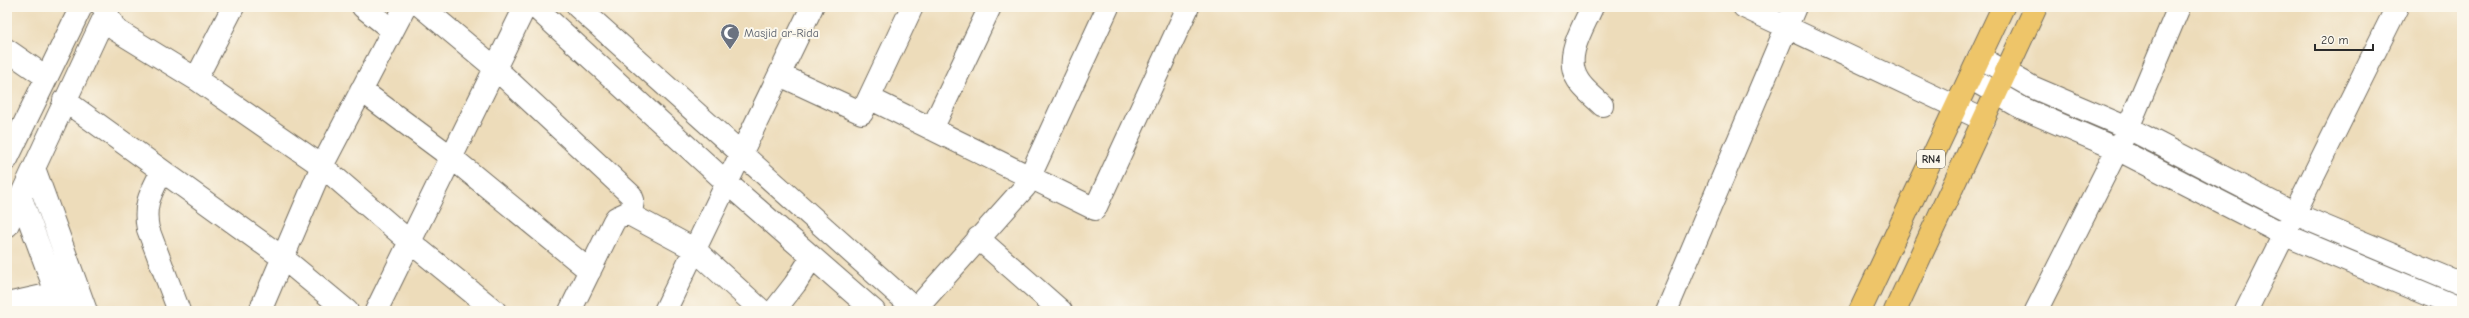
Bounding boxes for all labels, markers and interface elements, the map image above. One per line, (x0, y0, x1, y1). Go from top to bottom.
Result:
mosque icon: Masjid ar-Rida (719, 22, 741, 50)
place label: Masjid ar-Rida (744, 26, 819, 40)
scale bar (2315, 26, 2373, 52)
text: 20 m (2321, 33, 2349, 47)
road number: RN4 (1917, 150, 1945, 168)

